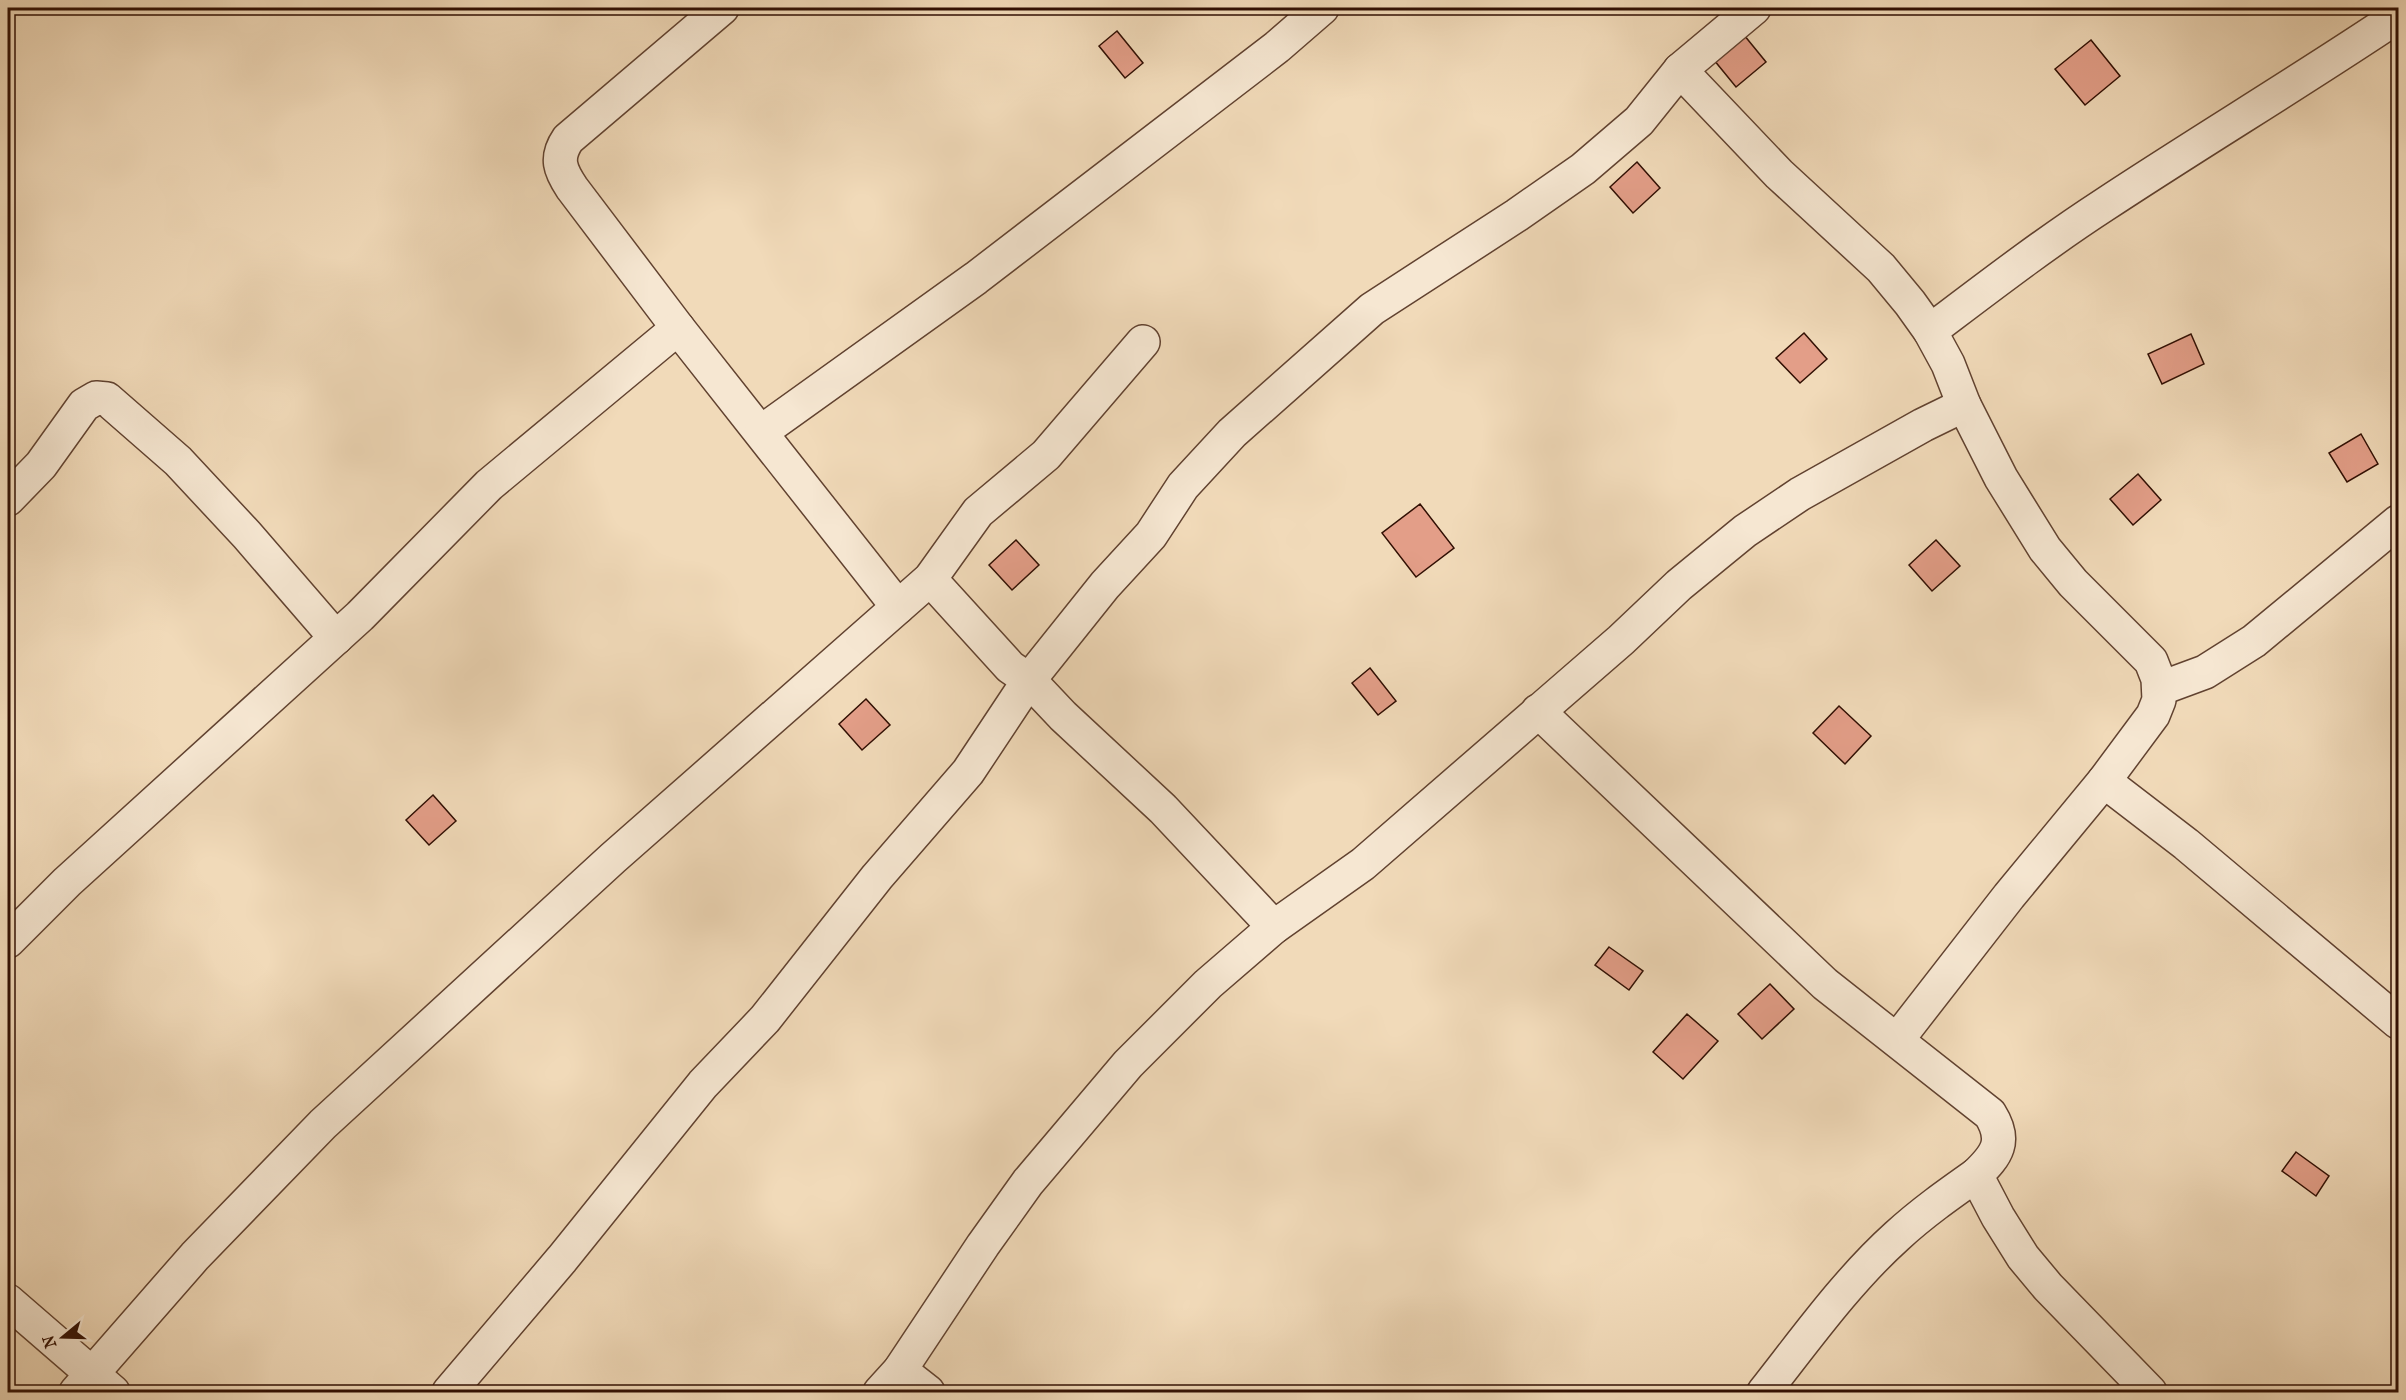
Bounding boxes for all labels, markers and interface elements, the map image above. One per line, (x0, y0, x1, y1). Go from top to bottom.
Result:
north arrow (33, 1307, 93, 1367)
text: N (38, 1332, 60, 1351)

